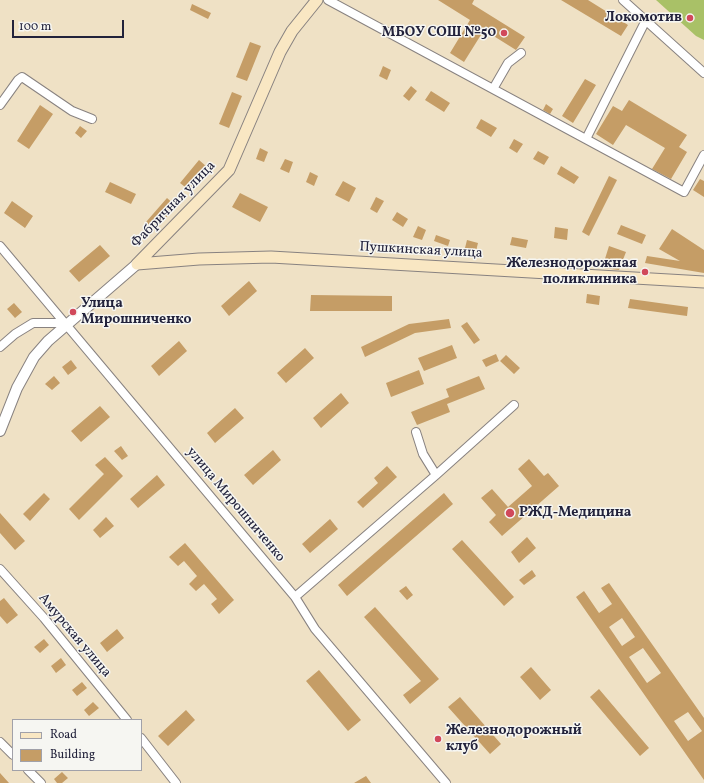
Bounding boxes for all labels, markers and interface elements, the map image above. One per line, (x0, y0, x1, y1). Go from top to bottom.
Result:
place label: Локомотив (605, 10, 682, 26)
scale bar (14, 12, 126, 38)
marker: Локомотив (685, 13, 695, 23)
text: 100 m (19, 19, 51, 35)
place label: МБОУ СОШ №50 (382, 25, 496, 41)
marker: МБОУ СОШ №50 (499, 28, 509, 38)
street label: Фабричная улица (128, 158, 220, 252)
street label: Пушкинская улица (359, 239, 483, 263)
place label: Железнодорожная поликлиника (506, 256, 637, 288)
marker: Железнодорожная поликлиника (640, 267, 650, 277)
place label: Улица Мирошниченко (81, 296, 191, 328)
marker: Улица Мирошниченко (68, 307, 78, 317)
street label: улица Мирошниченко (182, 444, 288, 566)
place label: РЖД-Медицина (519, 505, 631, 521)
marker: РЖД-Медицина (504, 507, 516, 519)
street label: Амурская улица (34, 591, 114, 681)
legend (12, 719, 142, 771)
place label: Железнодорожный клуб (446, 723, 582, 756)
text: Road (50, 727, 77, 743)
marker: Железнодорожный клуб (433, 734, 443, 744)
text: Building (50, 747, 95, 763)

